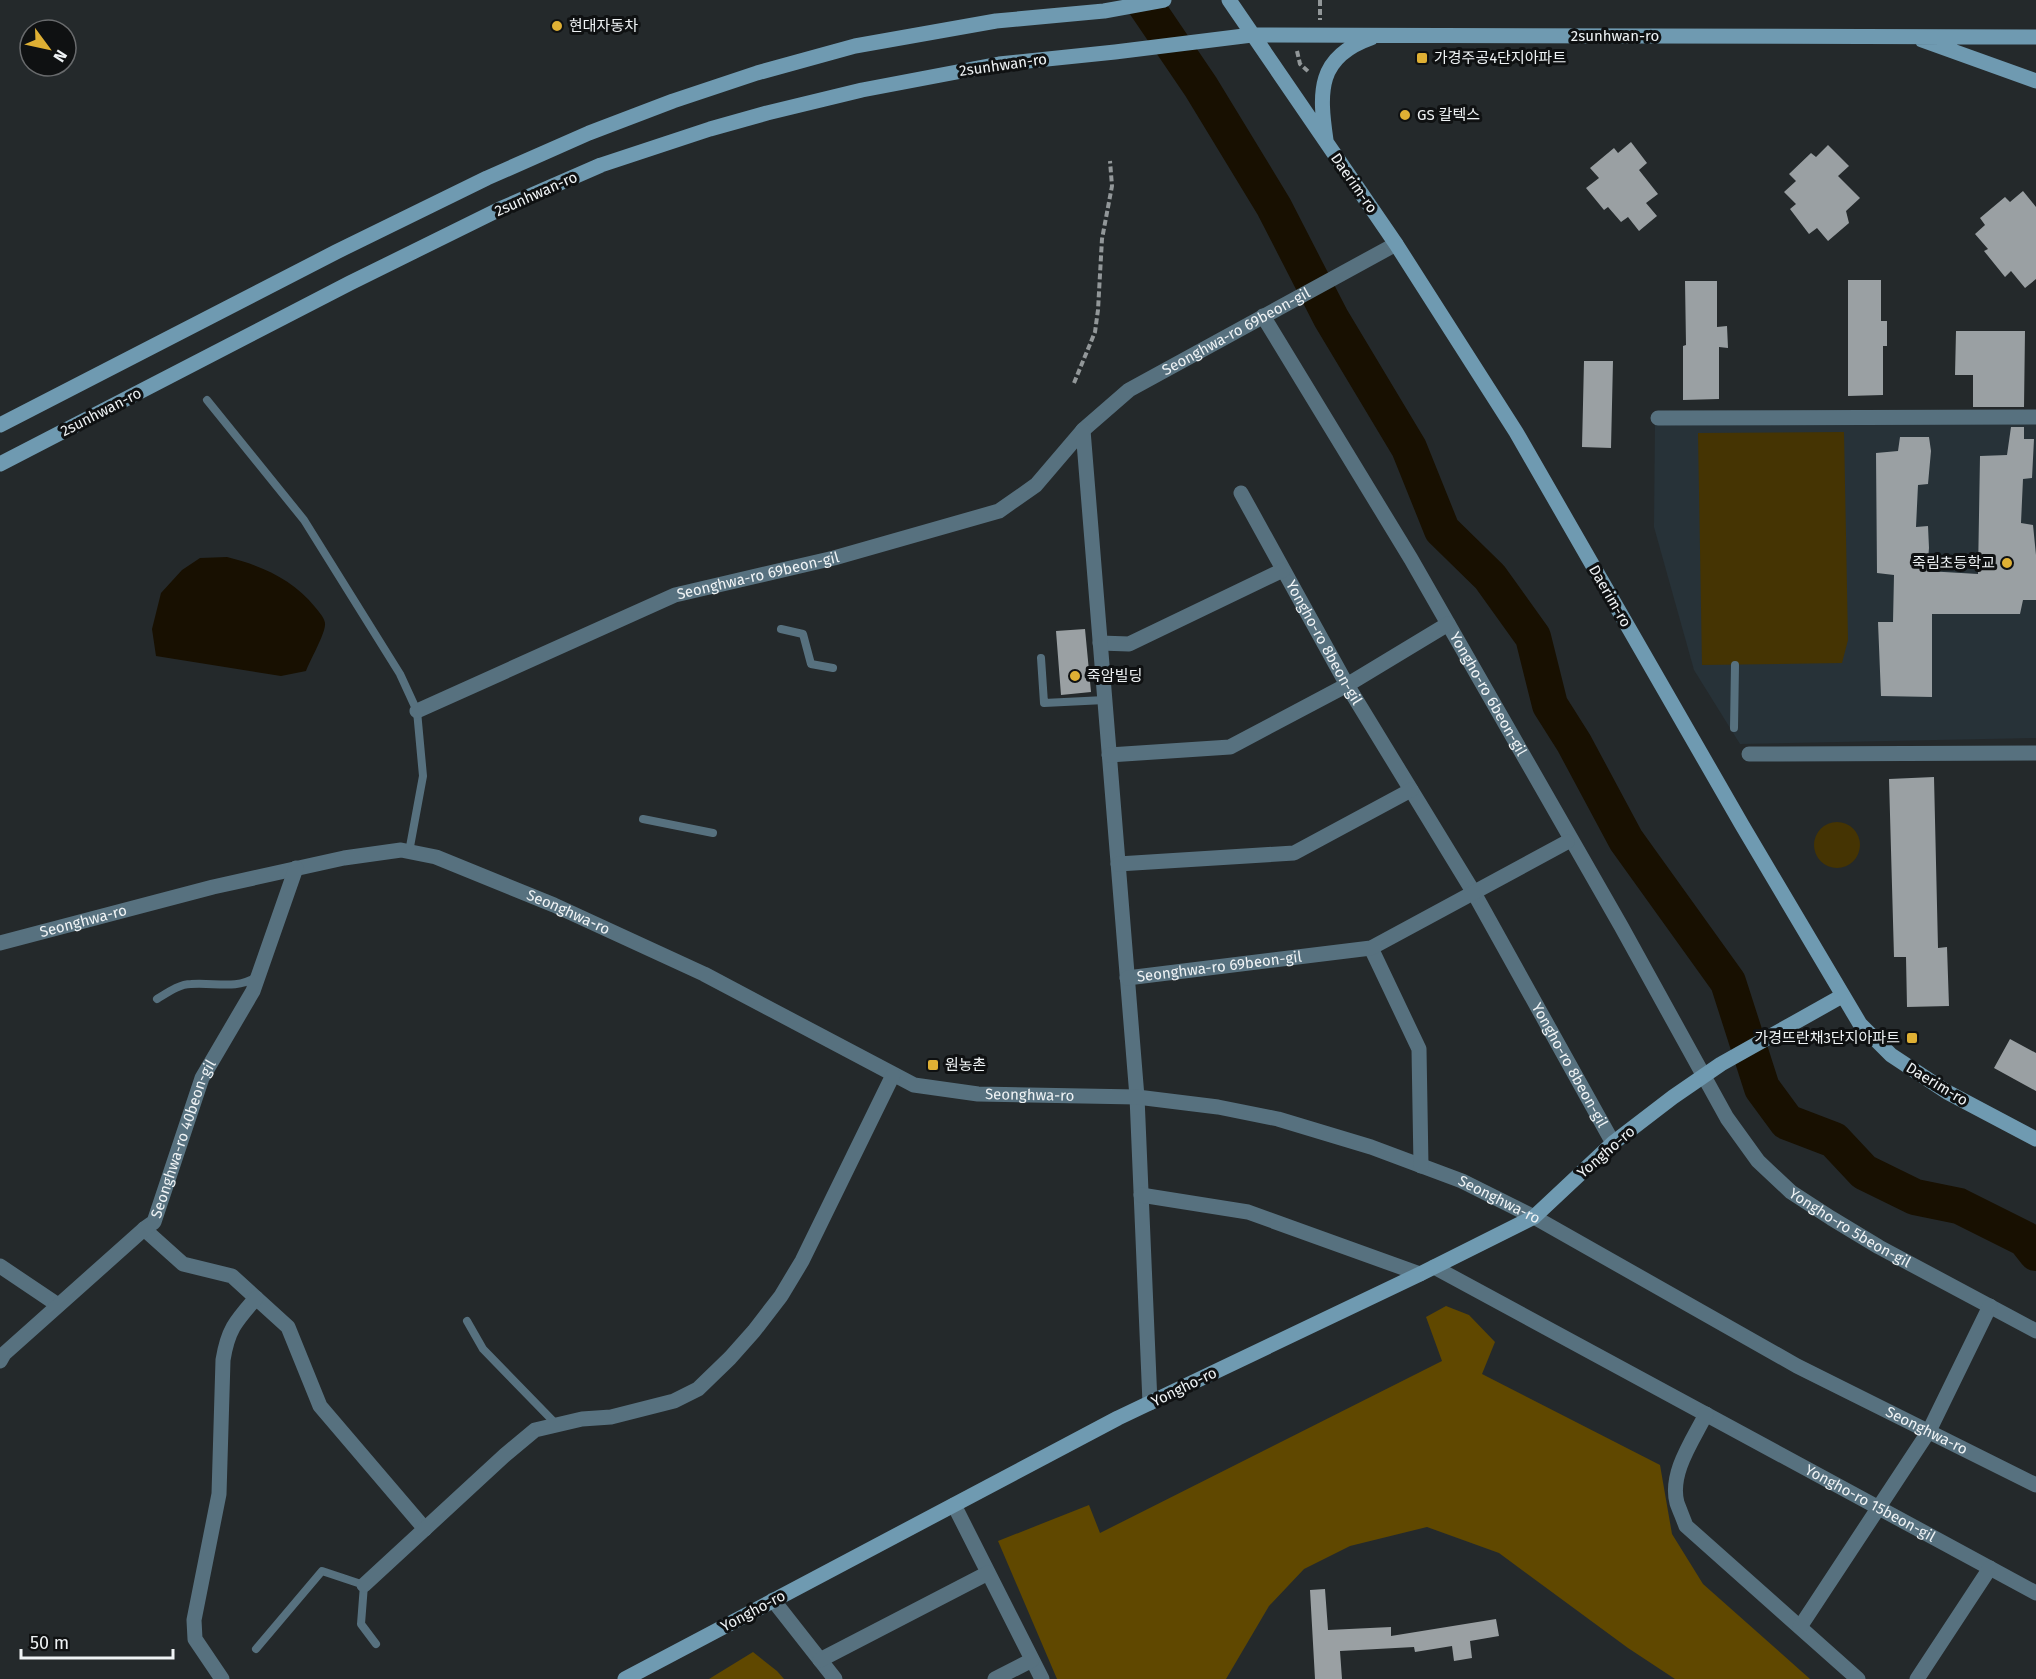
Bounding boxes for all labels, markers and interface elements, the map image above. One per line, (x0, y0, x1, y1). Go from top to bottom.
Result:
place label: 현대자동차 (569, 17, 638, 35)
north arrow (18, 18, 78, 78)
marker: 현대자동차 (550, 19, 564, 33)
street label: 2sunhwan-ro (1571, 27, 1659, 45)
text: N (49, 46, 71, 66)
place label: 가경주공4단지아파트 (1434, 49, 1566, 67)
street label: 2sunhwan-ro (958, 50, 1048, 80)
marker: 가경주공4단지아파트 (1415, 51, 1429, 65)
place label: GS 칼텍스 (1417, 106, 1480, 124)
marker: GS 칼텍스 (1398, 108, 1412, 122)
street label: Daerim-ro (1327, 150, 1381, 216)
street label: 2sunhwan-ro (492, 168, 580, 220)
street label: Seonghwa-ro 69beon-gil (1159, 283, 1314, 379)
street label: 2sunhwan-ro (58, 384, 144, 440)
street label: Seonghwa-ro 69beon-gil (675, 548, 842, 603)
place label: 죽림초등학교 (1912, 554, 1995, 572)
marker: 죽림초등학교 (2000, 556, 2014, 570)
street label: Daerim-ro (1585, 562, 1635, 630)
street label: Yongho-ro 8beon-gil (1282, 577, 1366, 709)
street label: Yongho-ro 6beon-gil (1446, 629, 1531, 760)
place label: 죽암빌딩 (1087, 667, 1142, 685)
marker: 죽암빌딩 (1068, 669, 1082, 683)
street label: Seonghwa-ro (524, 886, 613, 939)
street label: Seonghwa-ro (38, 901, 129, 941)
street label: Seonghwa-ro 69beon-gil (1136, 948, 1303, 986)
street label: Yongho-ro 8beon-gil (1528, 1000, 1612, 1131)
place label: 가경뜨란채3단지아파트 (1755, 1029, 1900, 1047)
marker: 가경뜨란채3단지아파트 (1905, 1031, 1919, 1045)
street label: Seonghwa-ro 40beon-gil (147, 1056, 220, 1220)
place label: 원농촌 (945, 1056, 986, 1074)
marker: 원농촌 (926, 1058, 940, 1072)
street label: Daerim-ro (1903, 1059, 1971, 1109)
street label: Seonghwa-ro (985, 1085, 1074, 1105)
street label: Yongho-ro (1574, 1122, 1638, 1182)
street label: Seonghwa-ro (1455, 1172, 1543, 1228)
street label: Yongho-ro 5beon-gil (1786, 1184, 1914, 1272)
street label: Yongho-ro (1148, 1363, 1220, 1411)
street label: Seonghwa-ro (1883, 1403, 1971, 1458)
street label: Yongho-ro 15beon-gil (1802, 1461, 1939, 1546)
street label: Yongho-ro (718, 1587, 788, 1635)
scale bar (21, 1622, 172, 1660)
text: 50 m (30, 1632, 69, 1654)

